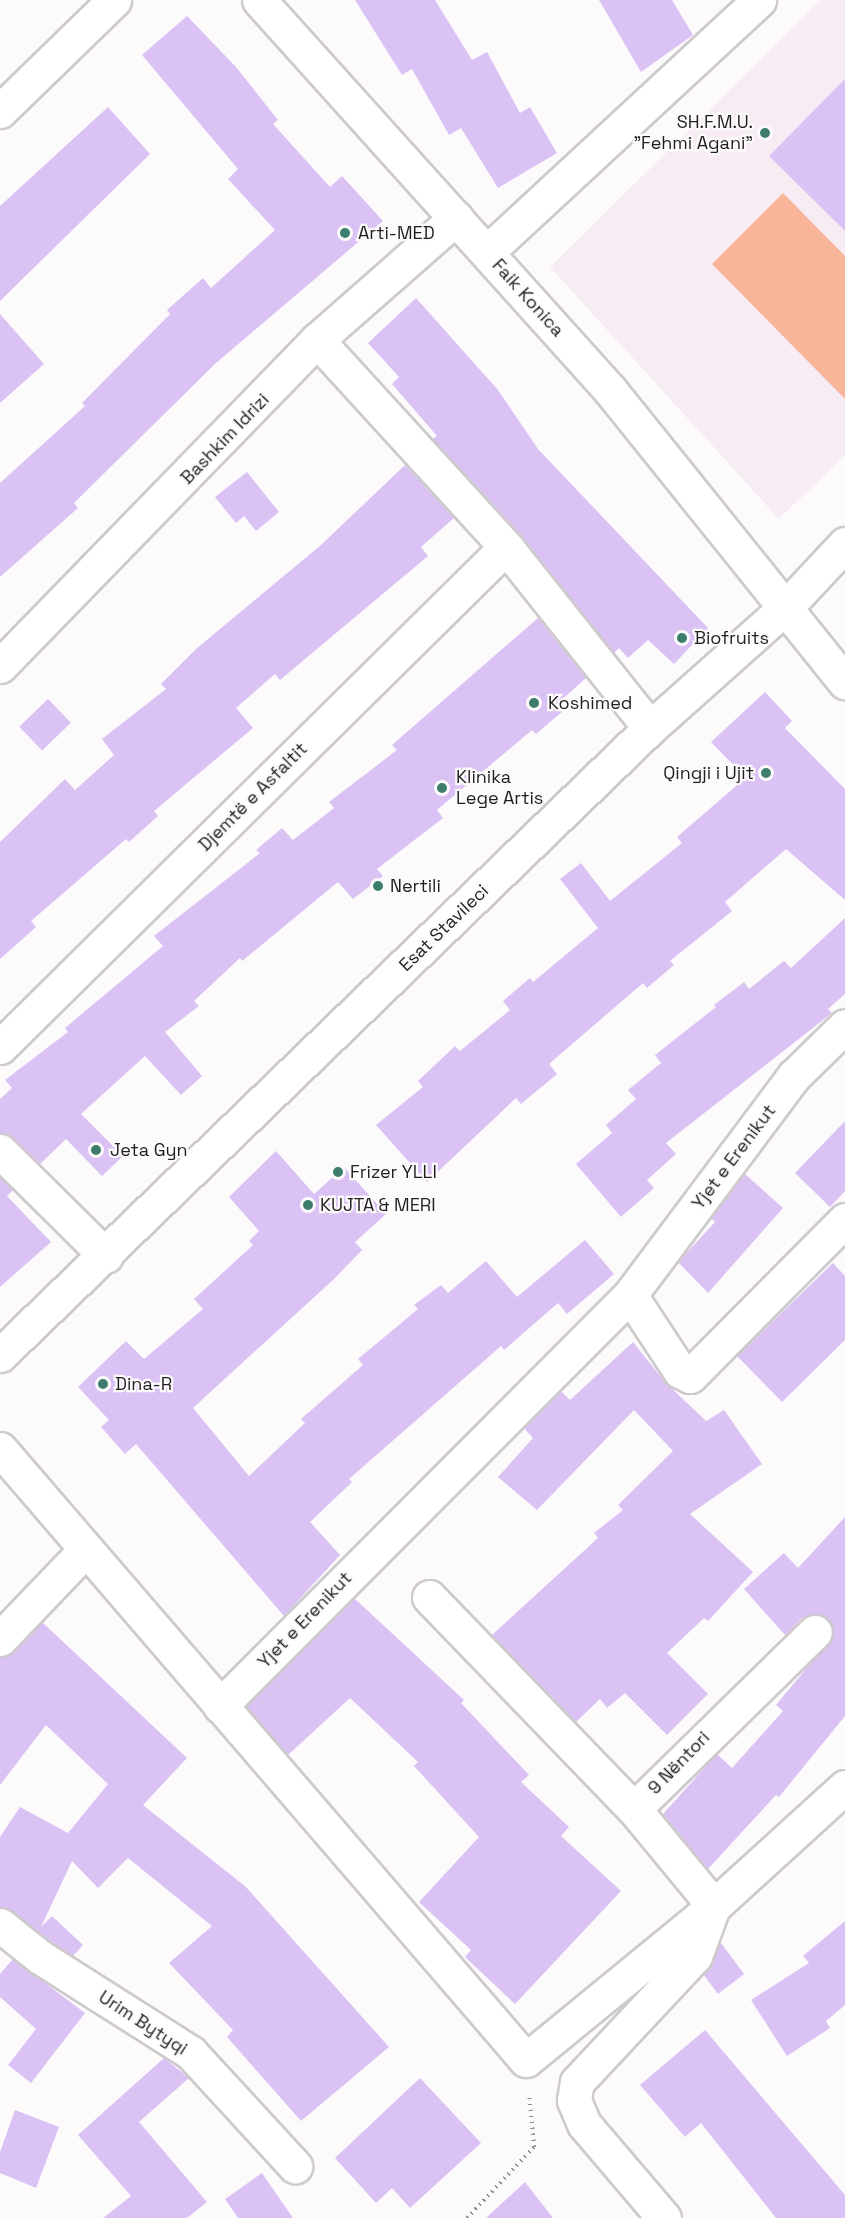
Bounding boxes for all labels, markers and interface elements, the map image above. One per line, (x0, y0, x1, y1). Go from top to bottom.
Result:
place label: SH.F.M.U. "Fehmi Agani" (633, 112, 753, 154)
marker: SH.F.M.U. "Fehmi Agani" (758, 126, 772, 140)
place label: Arti-MED (358, 222, 435, 244)
marker: Arti-MED (336, 224, 354, 242)
street label: Faik Konica (488, 255, 568, 341)
street label: Bashkim Idrizi (176, 389, 274, 489)
place label: Biofruits (694, 627, 769, 649)
marker: Biofruits (675, 631, 689, 645)
place label: Koshimed (548, 692, 632, 714)
marker: Koshimed (525, 694, 543, 712)
street label: Djemtë e Asfaltit (194, 738, 312, 856)
place label: Qingji i Ujit (663, 762, 754, 784)
marker: Qingji i Ujit (759, 766, 773, 780)
place label: Klinika Lege Artis (456, 767, 544, 810)
marker: Klinika Lege Artis (433, 779, 451, 797)
place label: Nertili (390, 875, 441, 897)
marker: Nertili (371, 879, 385, 893)
street label: Esat Stavileci (395, 880, 493, 976)
street label: Yjet e Erenikut (688, 1100, 780, 1214)
place label: Jeta Gyn (110, 1139, 188, 1161)
marker: Jeta Gyn (87, 1141, 105, 1159)
place label: Frizer YLLI (350, 1161, 437, 1183)
marker: Frizer YLLI (331, 1165, 345, 1179)
place label: KUJTA & MERI (320, 1194, 436, 1216)
marker: KUJTA & MERI (301, 1198, 315, 1212)
place label: Dina-R (115, 1373, 172, 1395)
marker: Dina-R (96, 1377, 110, 1391)
street label: Yjet e Erenikut (254, 1567, 356, 1673)
street label: 9 Nëntori (644, 1727, 714, 1799)
street label: Urim Bytyqi (95, 1986, 191, 2060)

